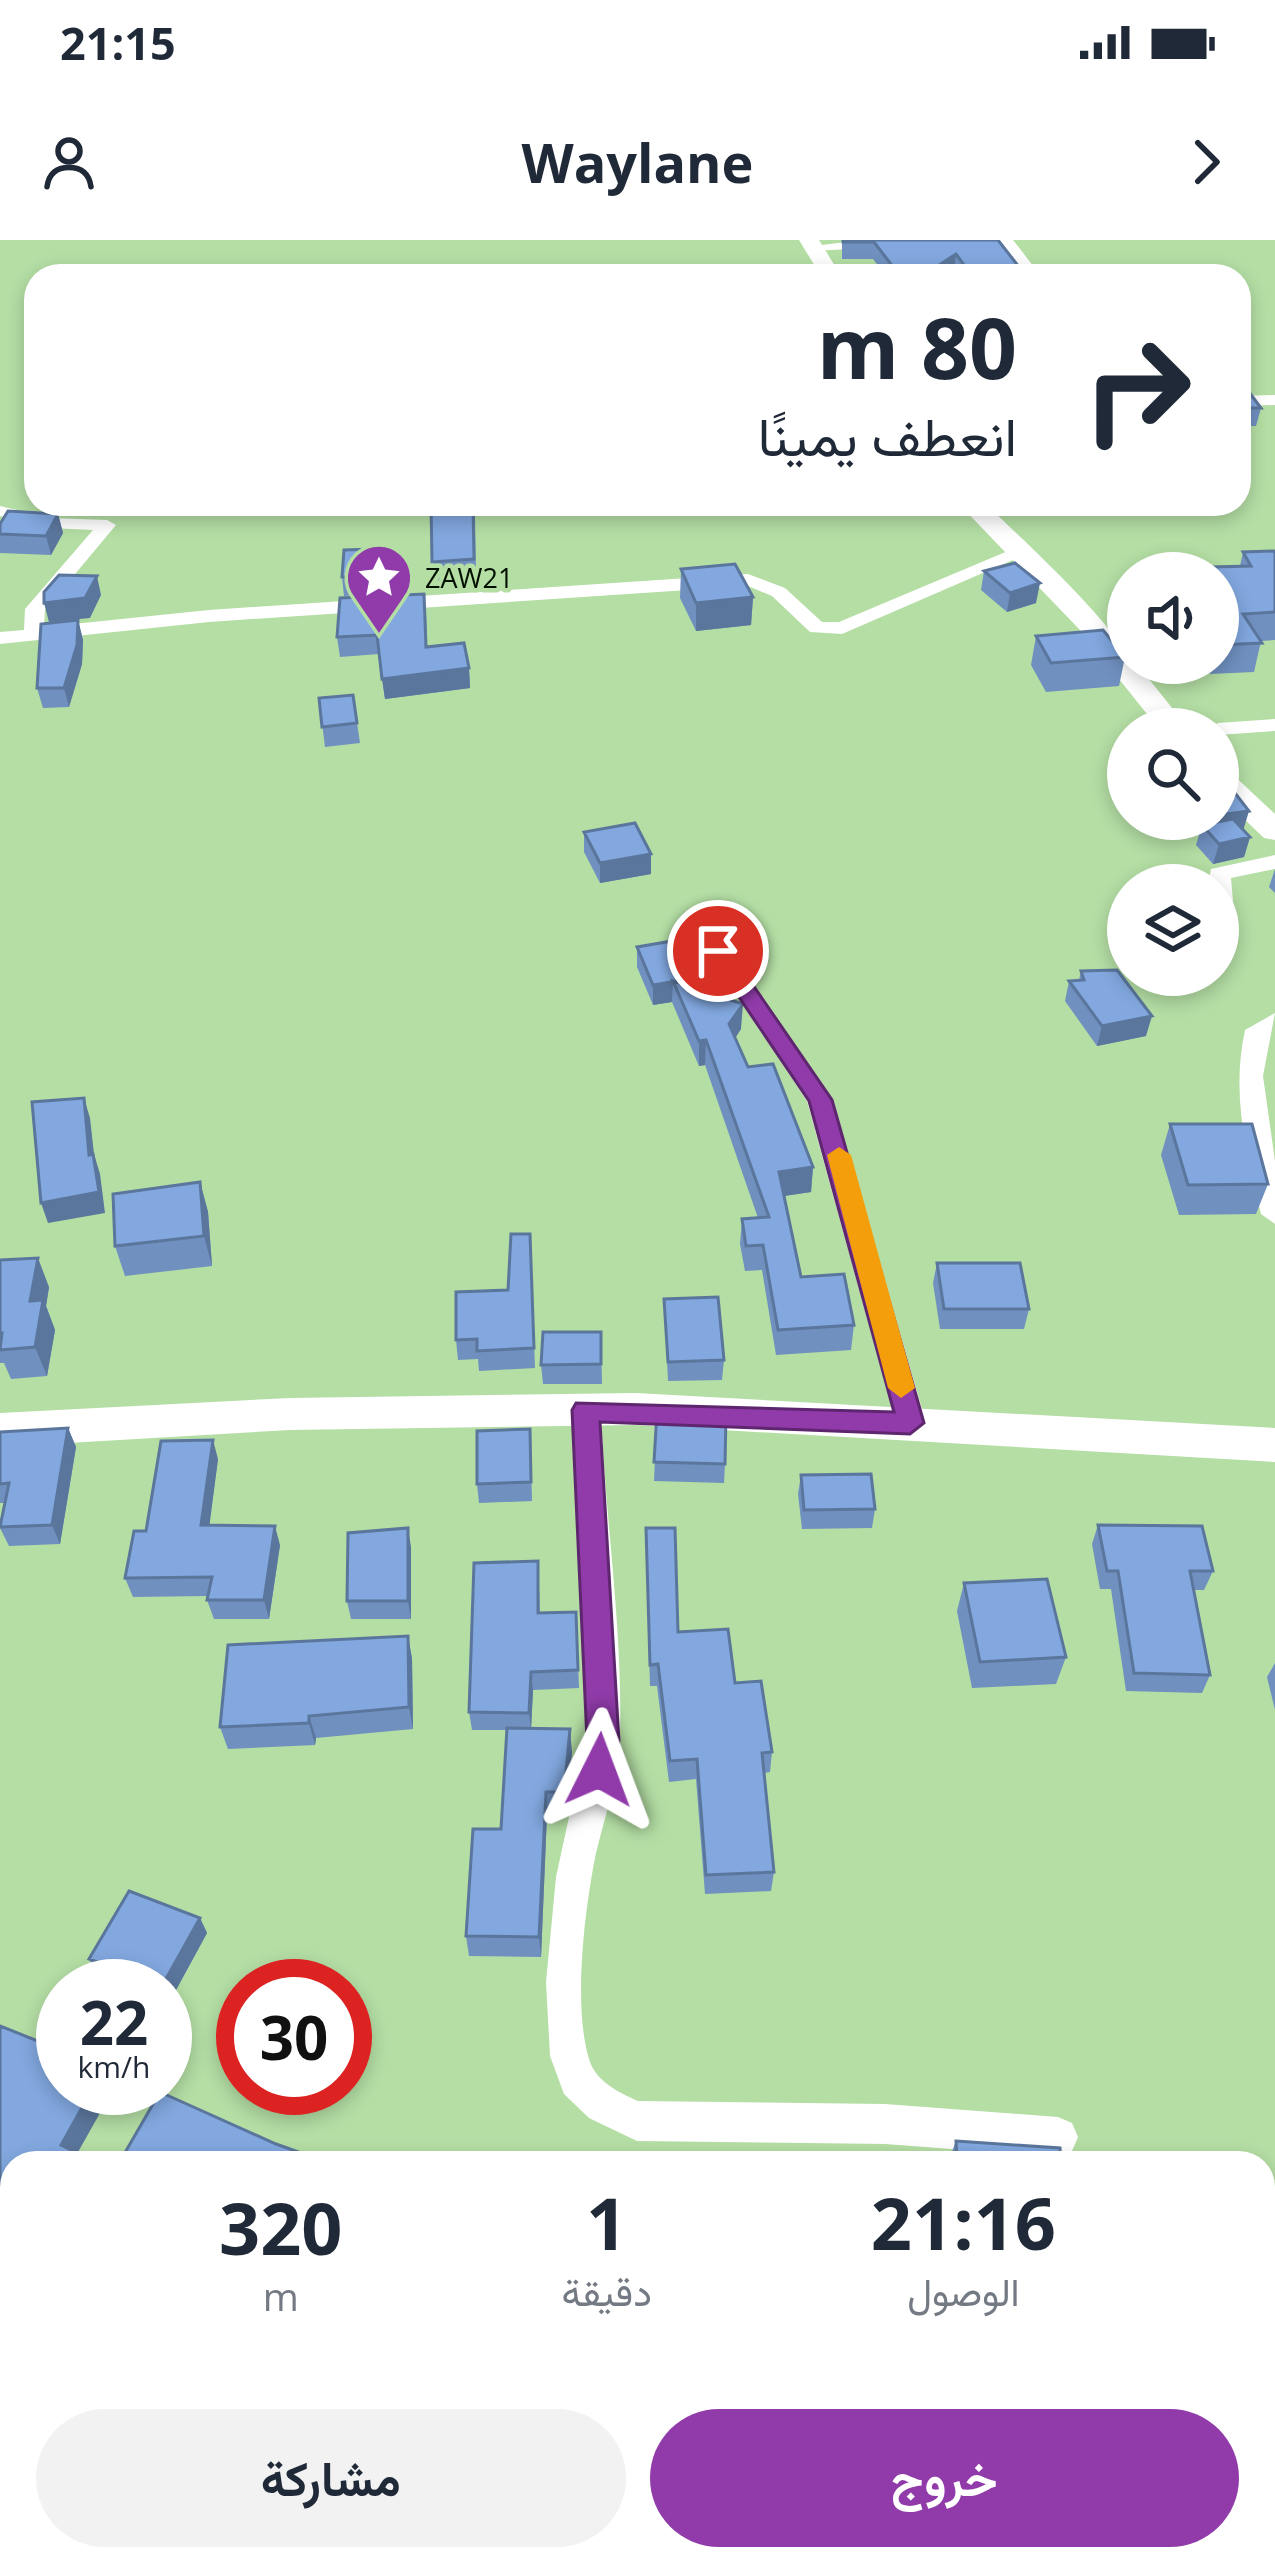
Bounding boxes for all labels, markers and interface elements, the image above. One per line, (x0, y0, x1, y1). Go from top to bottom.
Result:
text: 21:15 (60, 12, 176, 73)
text: Waylane (521, 125, 754, 199)
icon: person (36, 129, 102, 195)
icon: forward (1173, 129, 1239, 195)
text: 80 m (817, 289, 1017, 404)
icon: right (1059, 312, 1215, 468)
text: انعطف يمينًا (758, 398, 1017, 472)
place icon: ZAW21 (344, 542, 414, 636)
map controls (1107, 552, 1239, 996)
button: sound (1107, 552, 1239, 684)
place label: ZAW21 (425, 559, 513, 596)
button: search (1107, 708, 1239, 840)
button: layers (1107, 864, 1239, 996)
pin (667, 900, 769, 1002)
icon: arrive (685, 918, 751, 984)
position arrow (536, 1707, 662, 1833)
speed limit sign: 30 (216, 1959, 372, 2115)
text: 22 (80, 1981, 148, 2063)
text: km/h (78, 2046, 150, 2087)
text: 1 (586, 2173, 627, 2271)
text: 21:16 (871, 2173, 1056, 2271)
text: 320 (219, 2178, 343, 2276)
text: دقيقة (562, 2264, 652, 2317)
text: الوصول (907, 2264, 1020, 2317)
text: m (263, 2269, 299, 2322)
button: مشاركة (36, 2409, 626, 2547)
button: خروج (650, 2409, 1239, 2547)

